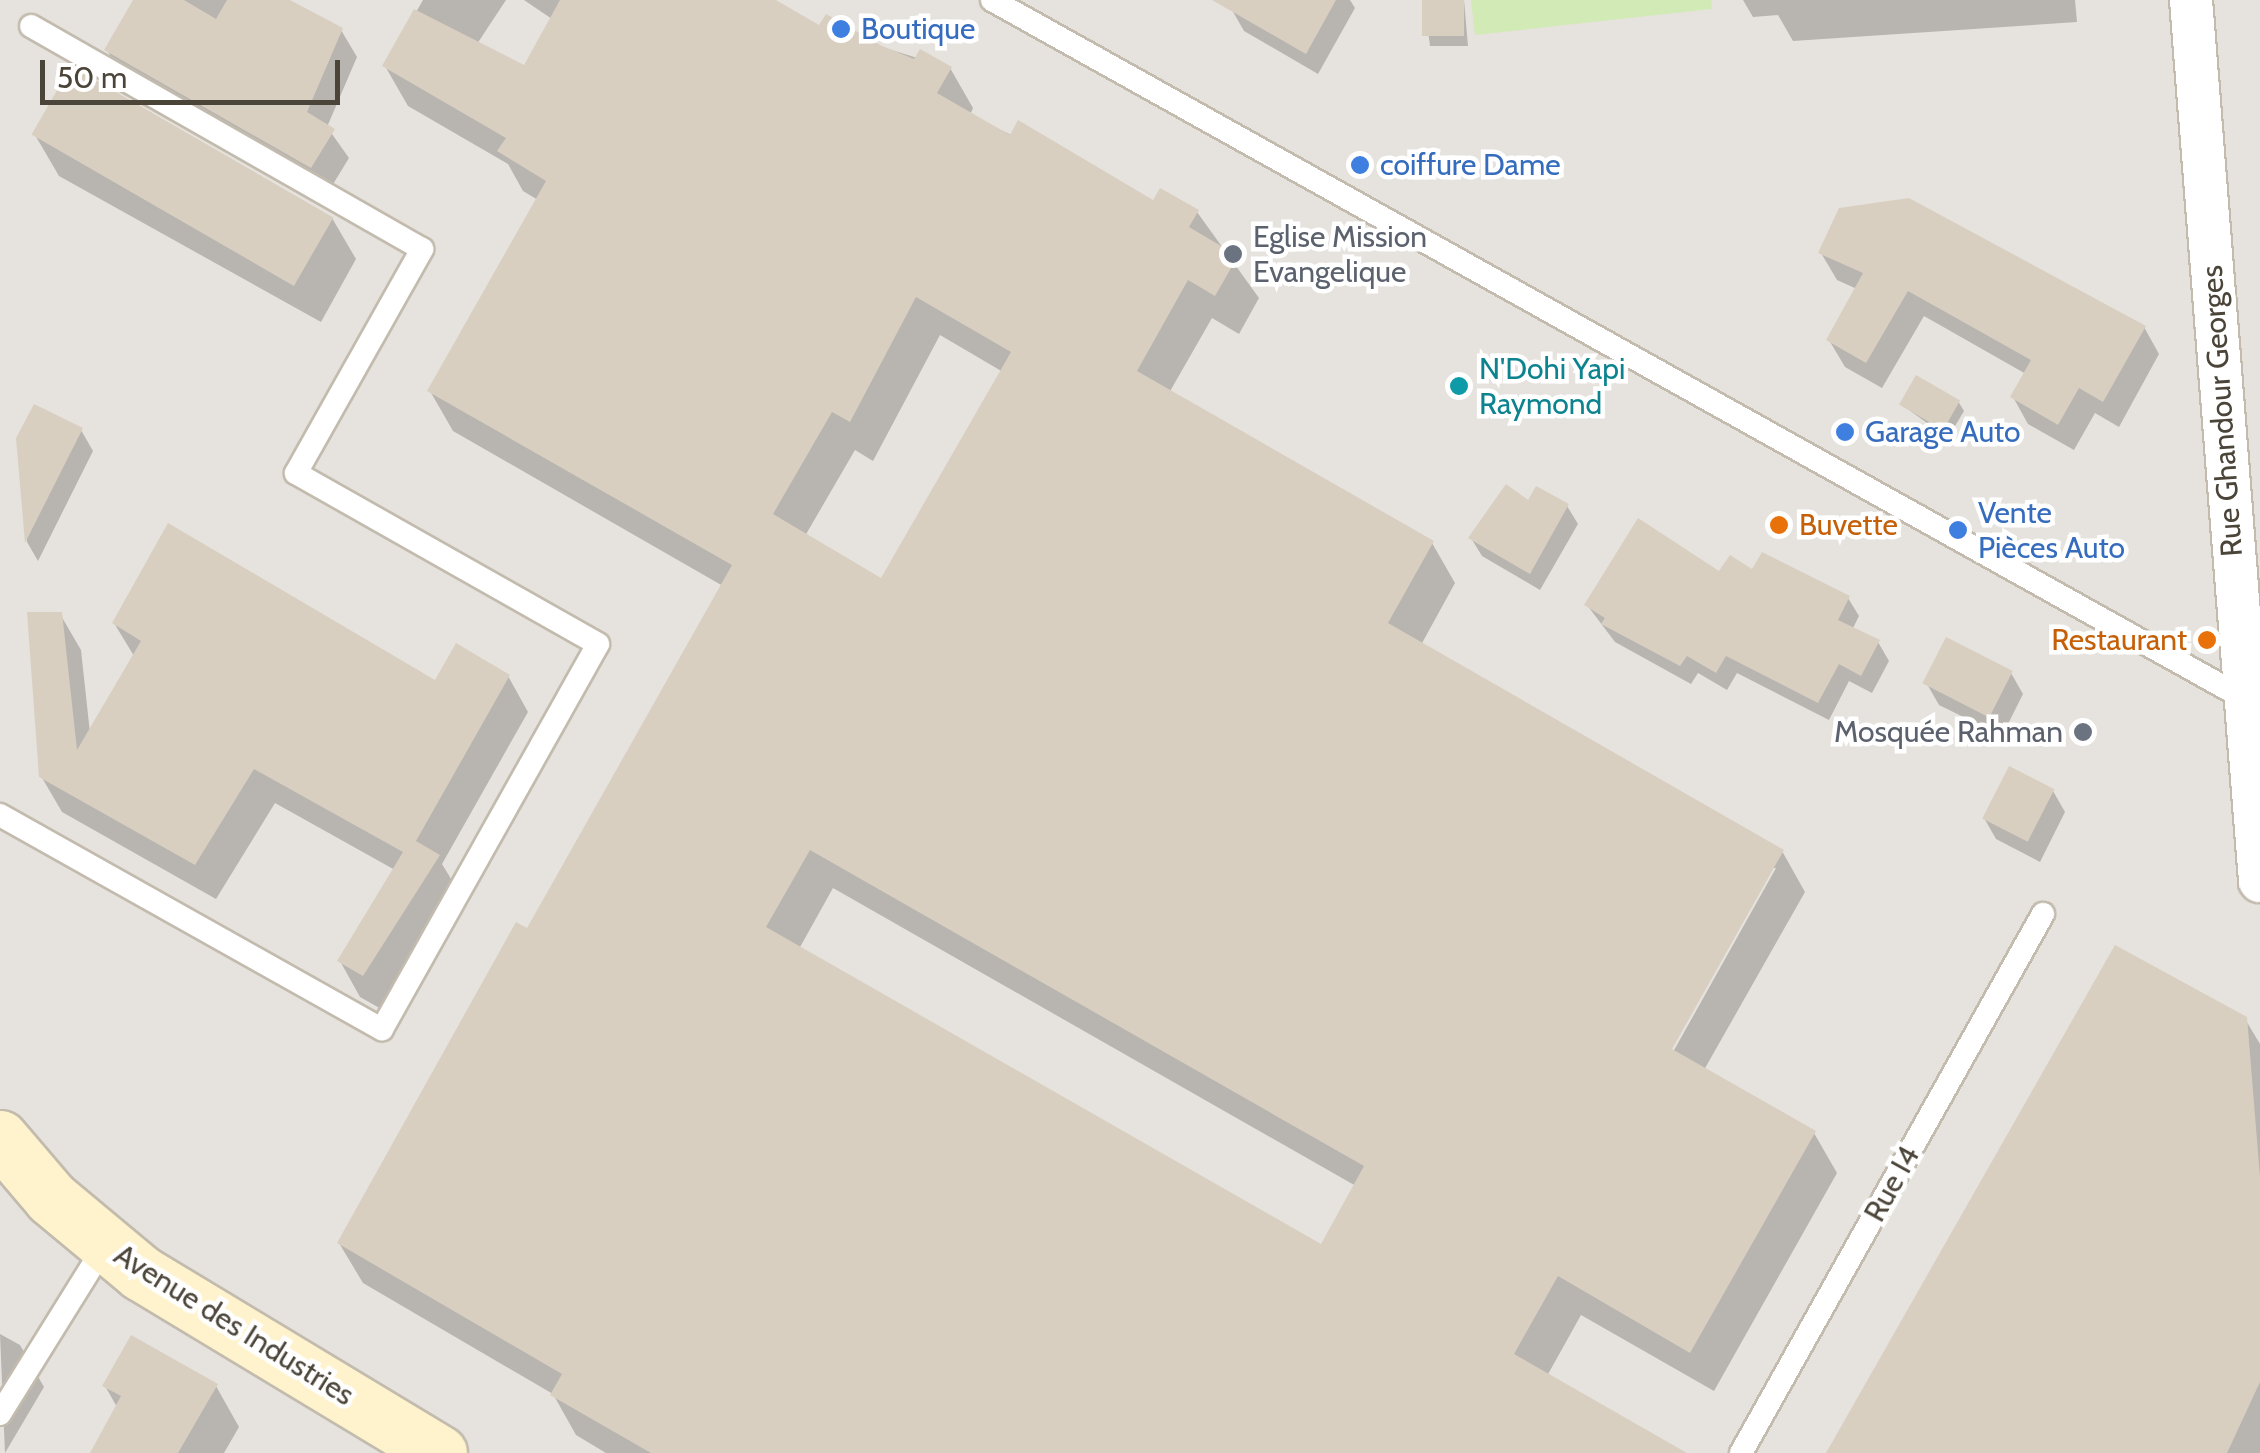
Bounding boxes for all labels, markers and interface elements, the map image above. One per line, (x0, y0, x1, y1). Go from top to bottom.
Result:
place label: Boutique (861, 11, 975, 47)
marker: Boutique (830, 18, 852, 40)
scale bar (45, 40, 345, 102)
text: 50 m (57, 59, 127, 96)
place label: coiffure Dame (1380, 147, 1561, 183)
marker: coiffure Dame (1349, 154, 1371, 176)
place label: Eglise Mission Evangelique (1253, 219, 1427, 290)
marker: Eglise Mission Evangelique (1222, 243, 1244, 265)
street label: Rue Ghandour Georges (2194, 264, 2250, 558)
place label: N'Dohi Yapi Raymond (1479, 351, 1625, 422)
marker: N'Dohi Yapi Raymond (1448, 375, 1470, 397)
place label: Garage Auto (1865, 414, 2021, 450)
marker: Garage Auto (1834, 421, 1856, 443)
place label: Vente Pièces Auto (1978, 495, 2125, 566)
place label: Buvette (1799, 507, 1898, 543)
marker: Buvette (1768, 514, 1790, 536)
marker: Vente Pièces Auto (1947, 519, 1969, 541)
place label: Restaurant (2051, 622, 2187, 658)
marker: Restaurant (2196, 629, 2218, 651)
place label: Mosquée Rahman (1834, 714, 2063, 750)
marker: Mosquée Rahman (2072, 721, 2094, 743)
street label: Rue I4 (1857, 1140, 1927, 1228)
street label: Avenue des Industries (108, 1237, 360, 1413)

